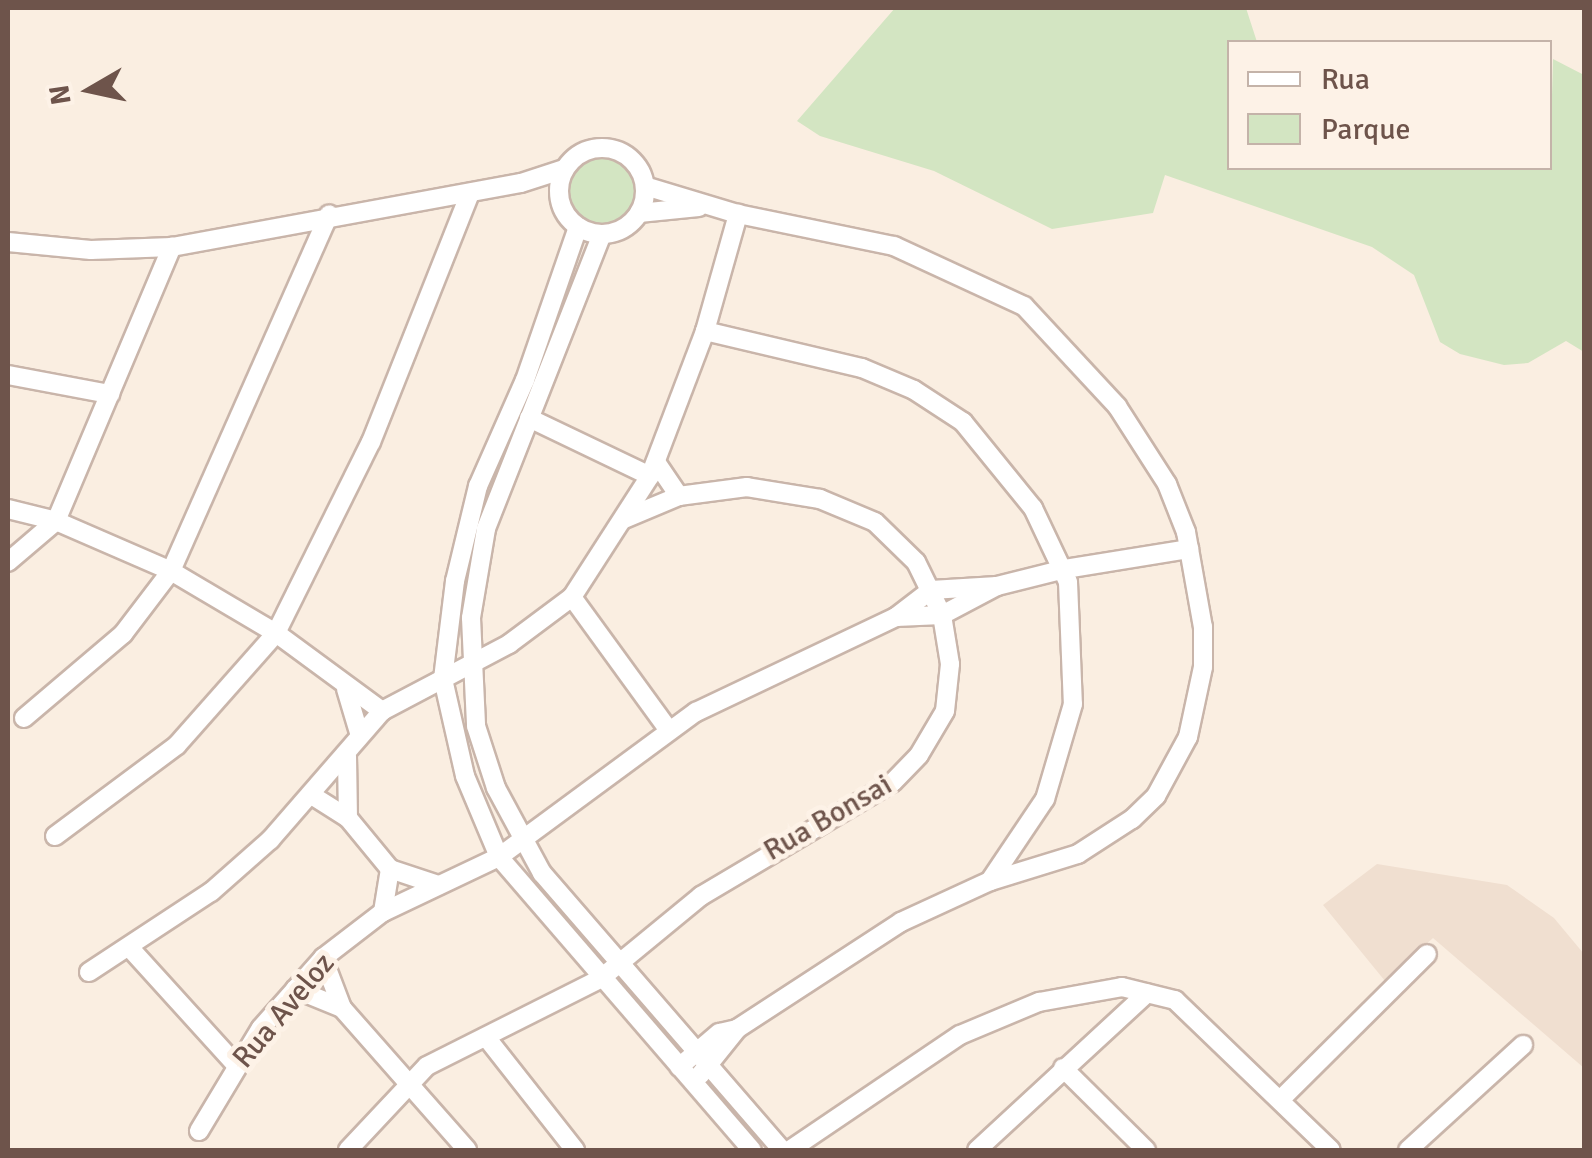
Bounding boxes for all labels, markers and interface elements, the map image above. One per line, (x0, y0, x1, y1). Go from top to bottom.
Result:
north arrow (40, 40, 140, 140)
legend (1227, 40, 1552, 170)
text: Rua (1321, 61, 1370, 98)
text: N (42, 82, 79, 107)
text: Parque (1321, 111, 1411, 148)
street label: Rua Bonsai (757, 767, 899, 869)
street label: Rua Aveloz (226, 946, 342, 1076)

